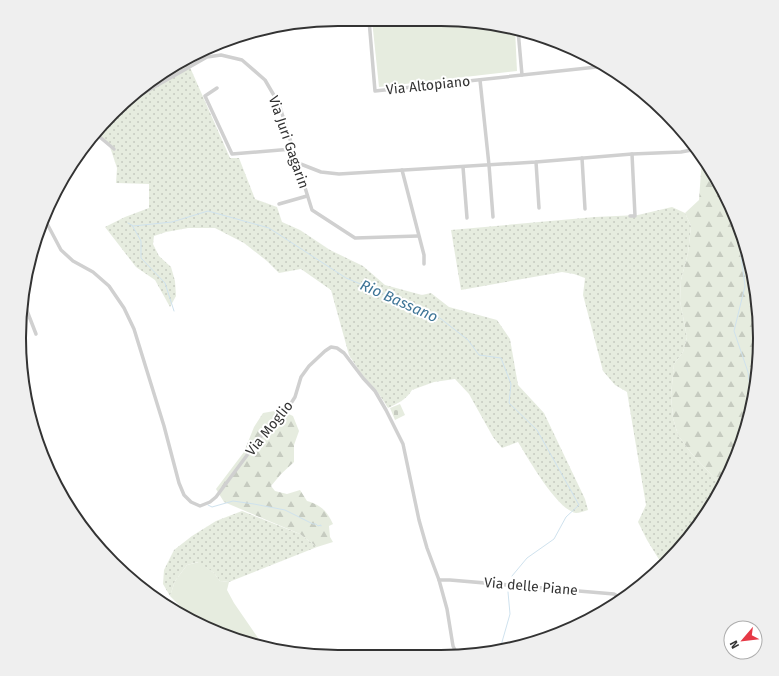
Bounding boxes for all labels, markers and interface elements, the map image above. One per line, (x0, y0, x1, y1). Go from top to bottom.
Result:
street label: Via Altopiano (385, 73, 471, 98)
street label: Via Juri Gagarin (265, 94, 312, 191)
water label: Rio Bassano (357, 276, 441, 326)
street label: Via Moglio (242, 397, 297, 459)
street label: Via delle Piane (483, 574, 579, 599)
north arrow (723, 620, 763, 660)
text: N (727, 638, 742, 651)

